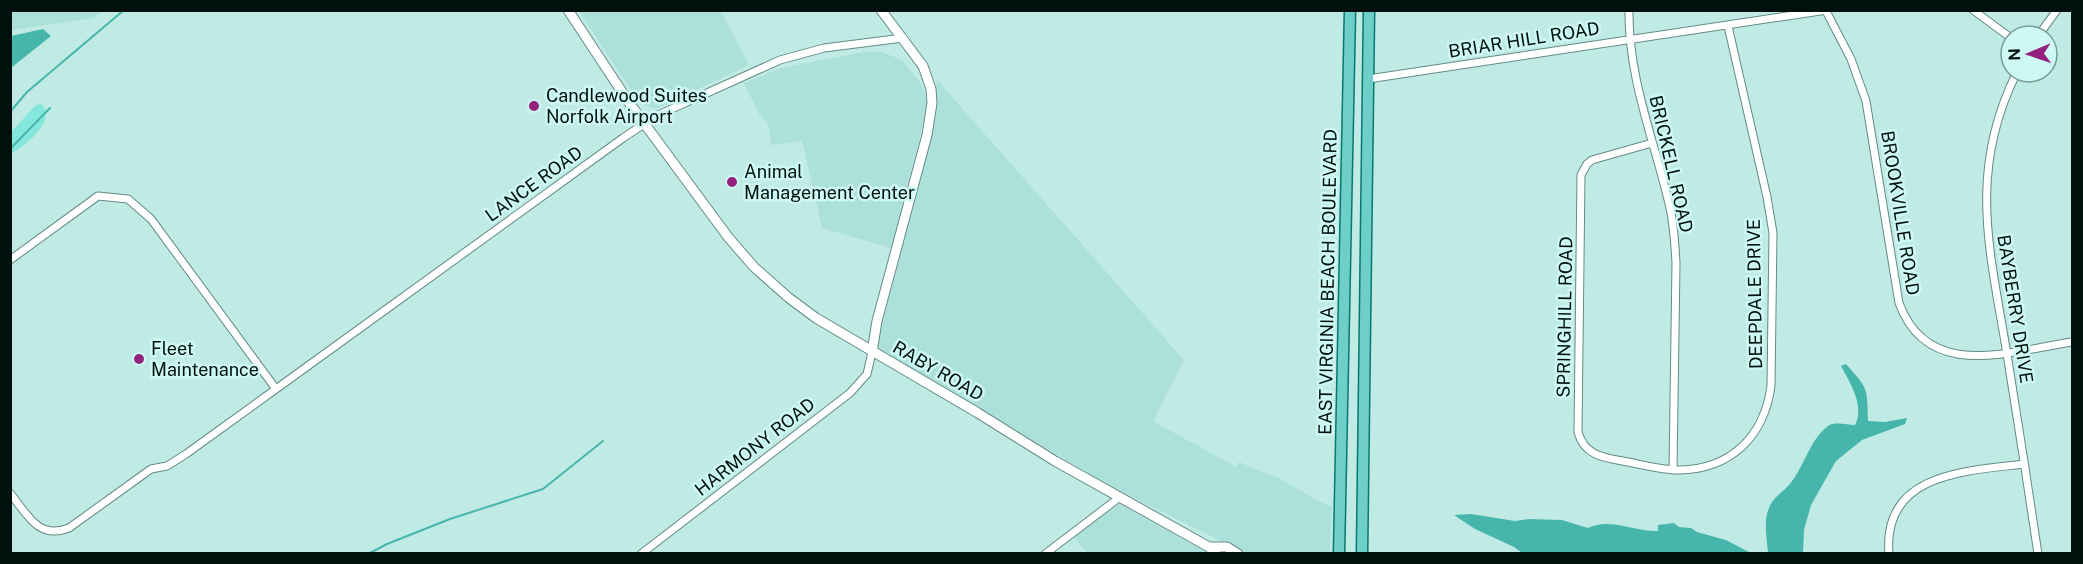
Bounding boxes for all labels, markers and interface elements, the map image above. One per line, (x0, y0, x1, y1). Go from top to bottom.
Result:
street label: BRIAR HILL ROAD (1447, 17, 1601, 62)
north arrow (1999, 24, 2059, 84)
text: N (2005, 48, 2024, 61)
place label: Candlewood Suites Norfolk Airport (546, 85, 707, 127)
street label: BRICKELL ROAD (1645, 93, 1698, 235)
marker: Candlewood Suites Norfolk Airport (527, 99, 541, 113)
street label: EAST VIRGINIA BEACH BOULEVARD (1314, 129, 1341, 435)
street label: BROOKVILLE ROAD (1877, 129, 1924, 297)
street label: LANCE ROAD (481, 141, 586, 226)
place label: Animal Management Center (744, 161, 915, 203)
marker: Animal Management Center (725, 175, 739, 189)
street label: DEEPDALE DRIVE (1743, 219, 1766, 369)
street label: BAYBERRY DRIVE (1993, 233, 2038, 385)
street label: SPRINGHILL ROAD (1553, 236, 1576, 398)
street label: RABY ROAD (889, 336, 987, 405)
place label: Fleet Maintenance (151, 338, 259, 380)
marker: Fleet Maintenance (132, 352, 146, 366)
street label: HARMONY ROAD (691, 393, 819, 500)

